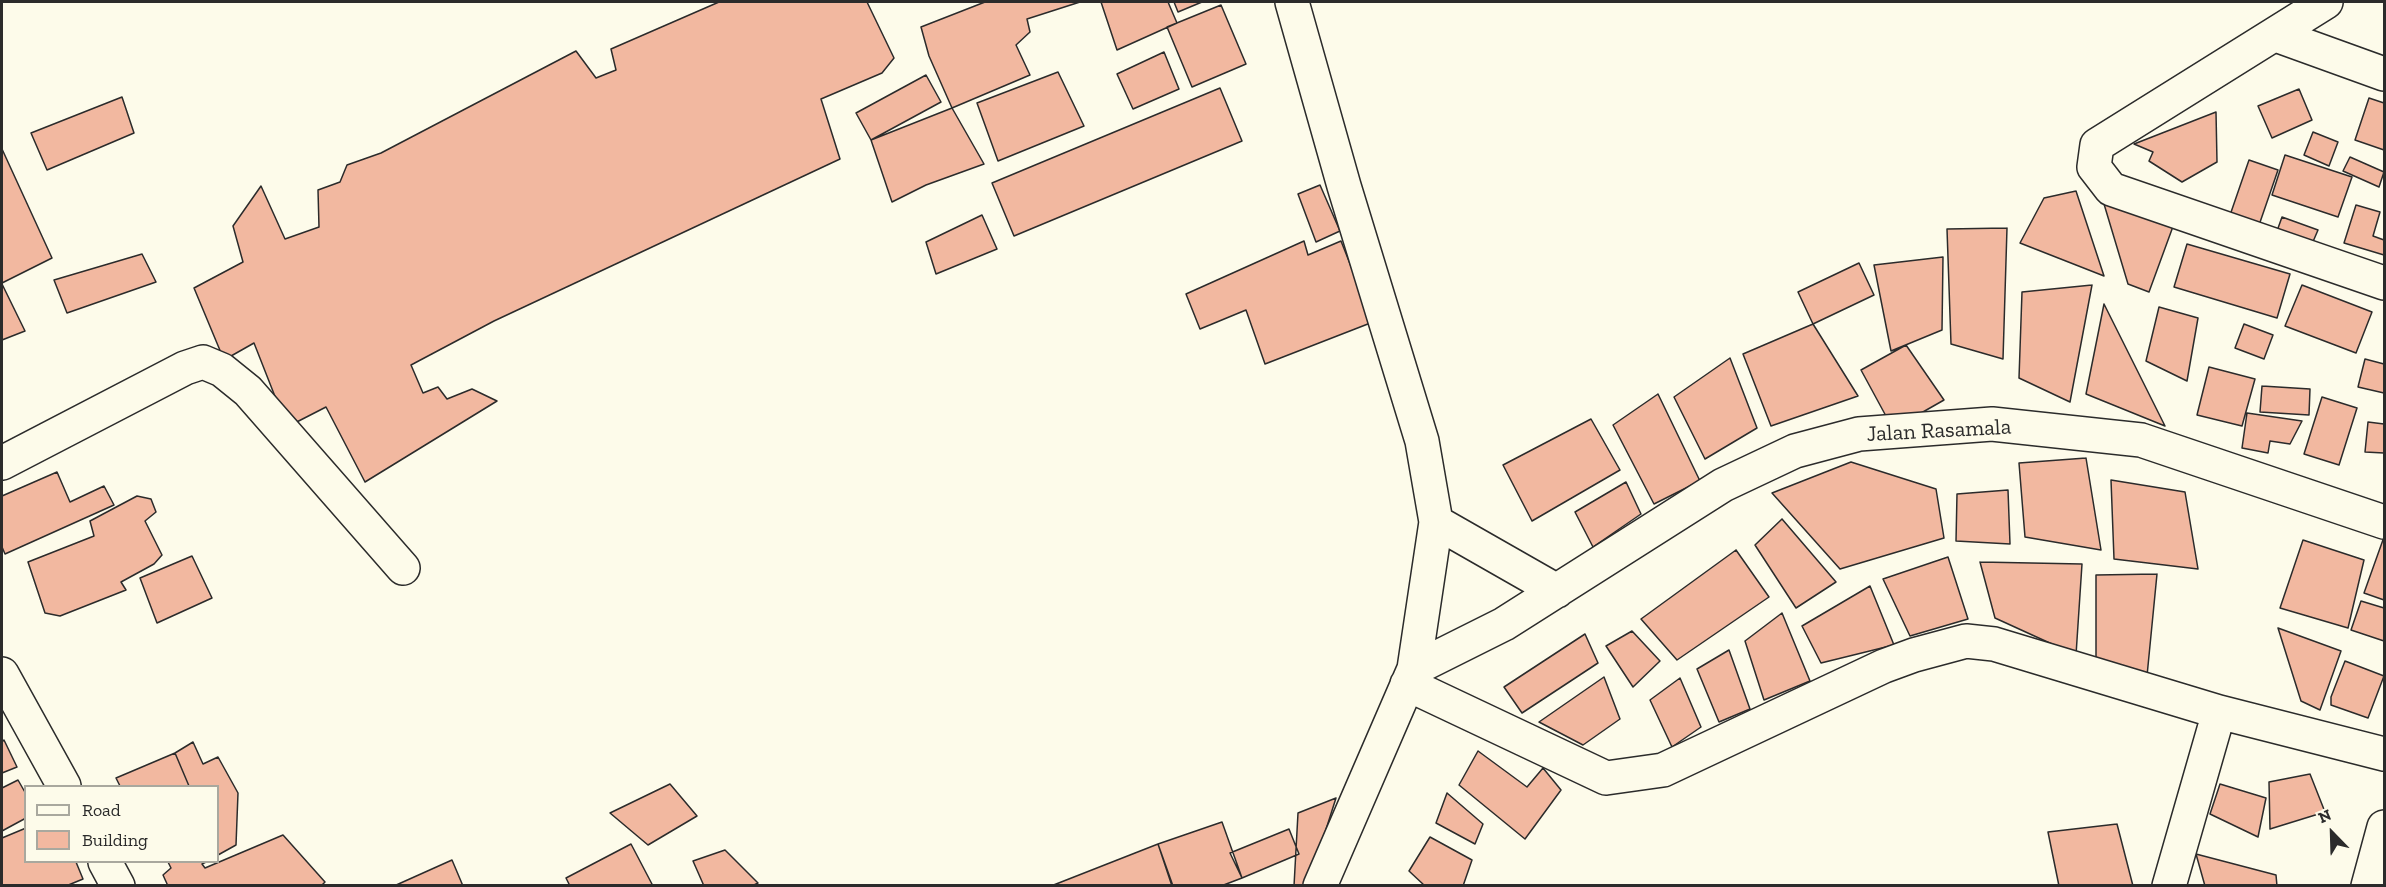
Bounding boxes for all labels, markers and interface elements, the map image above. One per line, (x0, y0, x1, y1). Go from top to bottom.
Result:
street label: Jalan Rasamala (1866, 414, 2012, 448)
legend (24, 785, 219, 863)
text: Road (82, 799, 121, 821)
north arrow (2302, 803, 2362, 863)
text: N (2315, 805, 2334, 827)
text: Building (82, 829, 148, 851)

